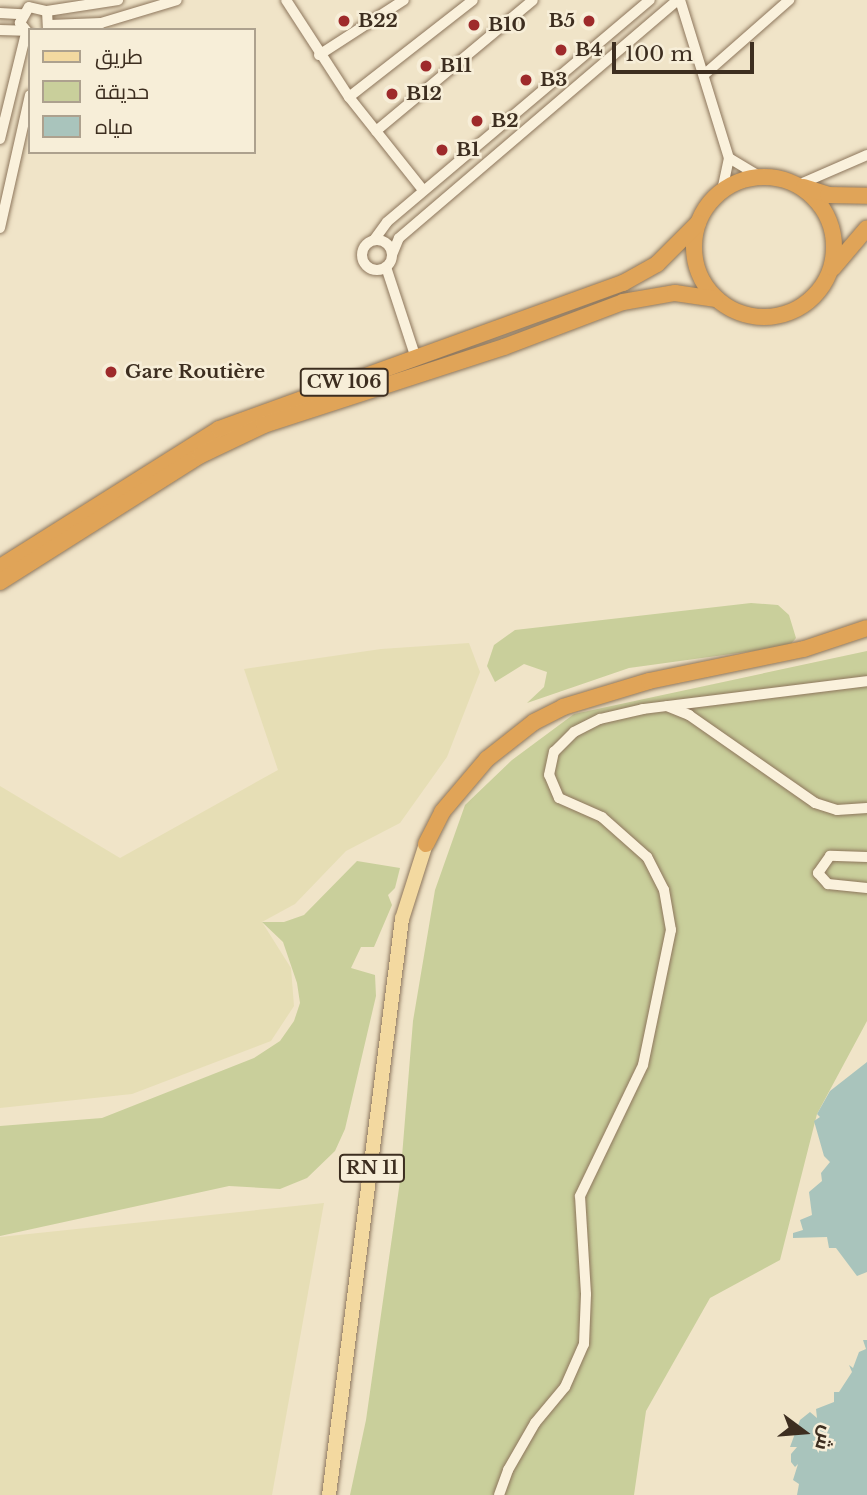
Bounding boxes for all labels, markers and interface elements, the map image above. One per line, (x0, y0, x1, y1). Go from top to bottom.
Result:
place label: B22 (358, 10, 398, 32)
place label: B5 (549, 10, 575, 32)
marker: B22 (336, 13, 352, 29)
marker: B5 (581, 13, 597, 29)
place label: B10 (488, 14, 526, 36)
marker: B10 (466, 17, 482, 33)
legend (28, 28, 256, 154)
scale bar (615, 28, 757, 72)
place label: B4 (575, 39, 603, 61)
text: 100 m (625, 41, 693, 67)
marker: B4 (553, 42, 569, 58)
text: طريق (95, 44, 143, 70)
place label: B11 (440, 55, 472, 77)
marker: B11 (418, 58, 434, 74)
place label: B3 (540, 69, 567, 91)
marker: B3 (518, 72, 534, 88)
text: حديقة (95, 79, 149, 105)
place label: B12 (406, 83, 442, 105)
marker: B12 (384, 86, 400, 102)
place label: B2 (491, 110, 519, 132)
marker: B2 (469, 113, 485, 129)
text: مياه (95, 114, 133, 140)
place label: B1 (456, 139, 479, 161)
marker: B1 (434, 142, 450, 158)
place label: Gare Routière (125, 361, 265, 383)
marker: Gare Routière (103, 364, 119, 380)
road number: CW 106 (298, 368, 390, 396)
road number: RN 11 (339, 1154, 405, 1182)
north arrow (769, 1397, 839, 1467)
text: ش (810, 1423, 839, 1453)

